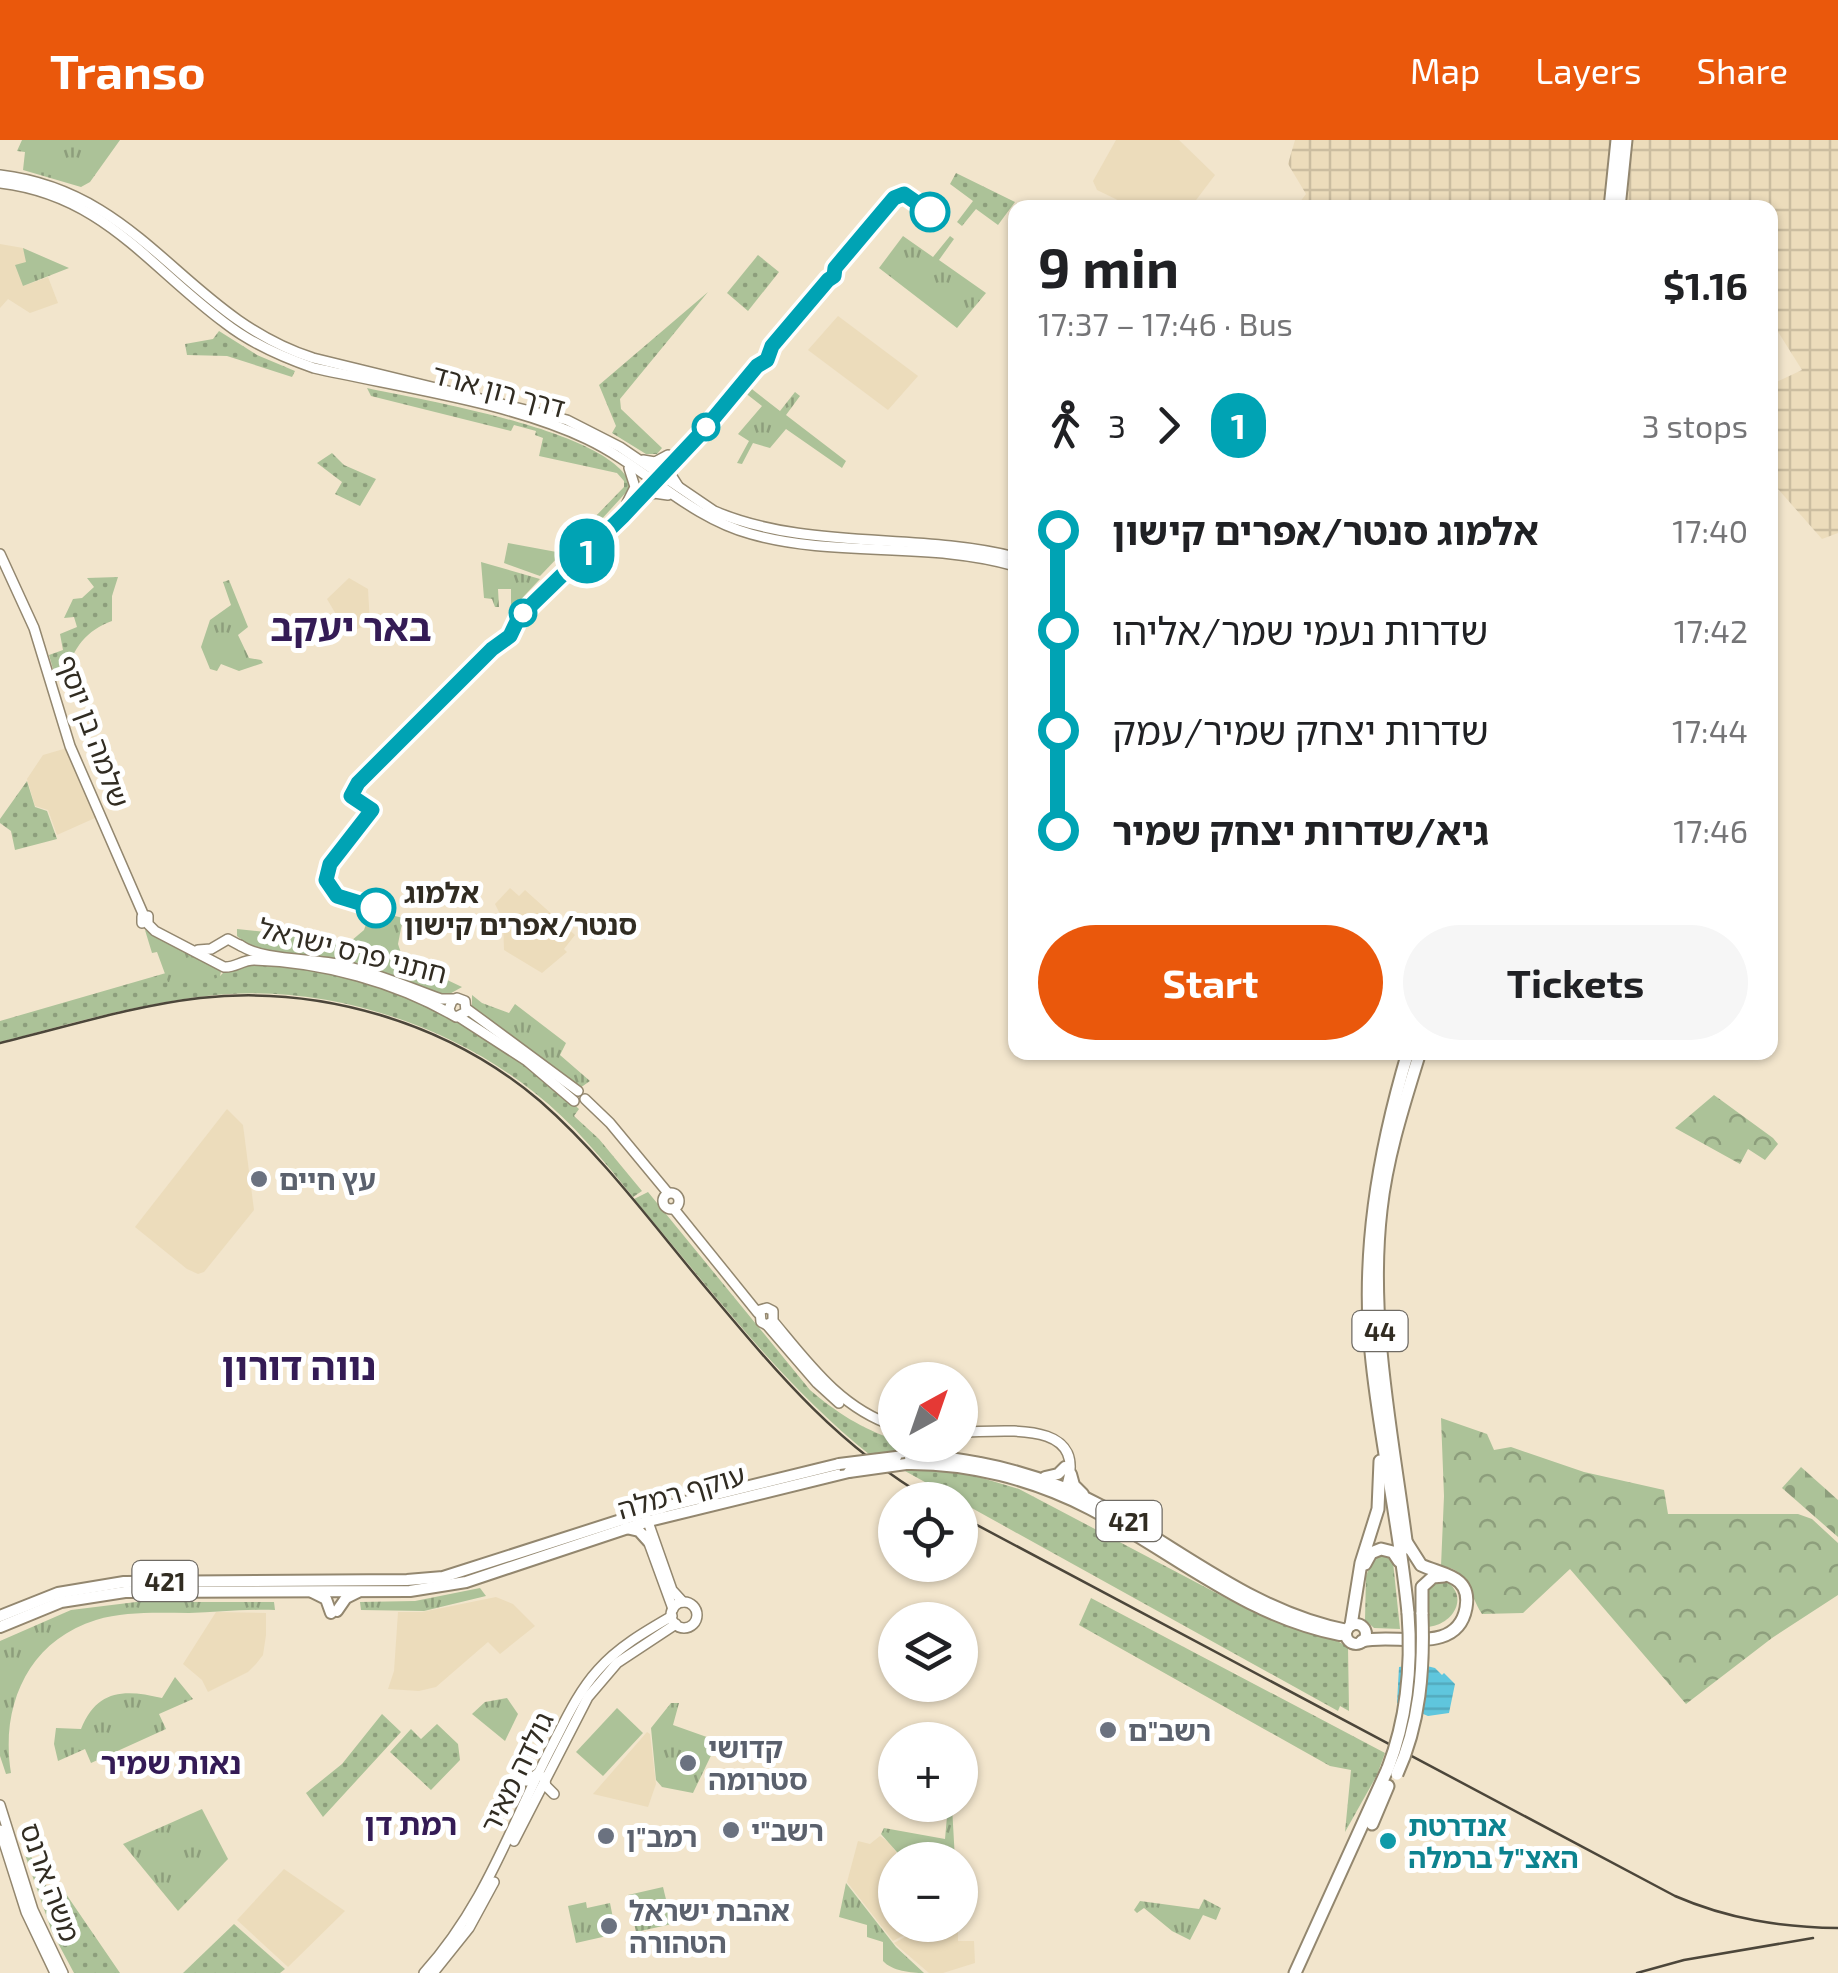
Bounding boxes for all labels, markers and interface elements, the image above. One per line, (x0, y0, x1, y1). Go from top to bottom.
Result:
text: Transo (50, 41, 206, 99)
text: Map (1410, 49, 1480, 91)
text: Layers (1535, 49, 1641, 91)
text: Share (1696, 49, 1788, 91)
unlabelled marker (911, 193, 949, 231)
text: 9 min (1038, 233, 1179, 299)
text: $1.16 (1663, 262, 1748, 308)
text: 17:37 – 17:46 · Bus (1038, 304, 1293, 342)
street label: דרך רון ארד (429, 356, 569, 424)
icon: walk (1038, 398, 1093, 453)
icon: forward (1141, 398, 1196, 453)
text: 1 (1231, 404, 1246, 446)
text: 3 (1108, 406, 1126, 444)
text: 3 stops (1642, 406, 1748, 444)
unlabelled marker (693, 414, 719, 440)
text: אלמוג סנטר/אפרים קישון (1112, 507, 1539, 553)
text: 17:40 (1672, 511, 1748, 549)
line badge: 1 (554, 518, 620, 584)
text: 1 (579, 530, 595, 572)
unlabelled marker (510, 600, 536, 626)
district label: באר יעקב (270, 603, 432, 649)
text: שדרות נעמי שמר/אליהו (1112, 607, 1488, 653)
text: 17:42 (1674, 611, 1748, 649)
street label: שלמה בן יוסף (51, 650, 137, 812)
text: שדרות יצחק שמיר/עמק (1112, 707, 1489, 753)
text: 17:44 (1672, 711, 1748, 749)
text: גיא/שדרות יצחק שמיר (1112, 807, 1489, 853)
text: 17:46 (1673, 811, 1748, 849)
place label: אלמוג סנטר/אפרים קישון (404, 875, 637, 941)
marker: אלמוג סנטר/אפרים קישון (357, 889, 395, 927)
street label: חתני פרס ישראל (255, 910, 451, 990)
button: Start (1038, 925, 1383, 1040)
button: Tickets (1403, 925, 1748, 1040)
place label: עץ חיים (279, 1162, 376, 1196)
marker: עץ חיים (248, 1168, 270, 1190)
road number: 44 (1352, 1311, 1408, 1351)
district label: נווה דורון (222, 1342, 376, 1388)
north arrow (878, 1362, 978, 1462)
map controls (878, 1362, 978, 1942)
street label: עוקף רמלה (613, 1457, 749, 1525)
button: locate (878, 1482, 978, 1582)
road number: 421 (1096, 1501, 1162, 1541)
road number: 421 (132, 1561, 198, 1601)
button: layers (878, 1602, 978, 1702)
street label: גולדה מאיר (472, 1706, 560, 1838)
place label: רשב"ם (1128, 1713, 1211, 1747)
marker: רשב"ם (1097, 1719, 1119, 1741)
button: + (878, 1722, 978, 1822)
place label: קדושי סטרומה (708, 1730, 808, 1796)
district label: נאות שמיר (101, 1744, 241, 1780)
marker: קדושי סטרומה (677, 1752, 699, 1774)
district label: רמת דן (365, 1805, 457, 1841)
place label: אנדרטת האצ"ל ברמלה (1408, 1808, 1579, 1874)
place label: רשב"י (751, 1813, 824, 1847)
street label: משה ארנס (14, 1818, 88, 1946)
place label: רמב"ן (626, 1819, 697, 1853)
marker: רשב"י (720, 1819, 742, 1841)
marker: רמב"ן (595, 1825, 617, 1847)
marker: אנדרטת האצ"ל ברמלה (1377, 1830, 1399, 1852)
button: − (878, 1842, 978, 1942)
place label: אהבת ישראל הטהורה (629, 1893, 790, 1959)
marker: אהבת ישראל הטהורה (598, 1915, 620, 1937)

